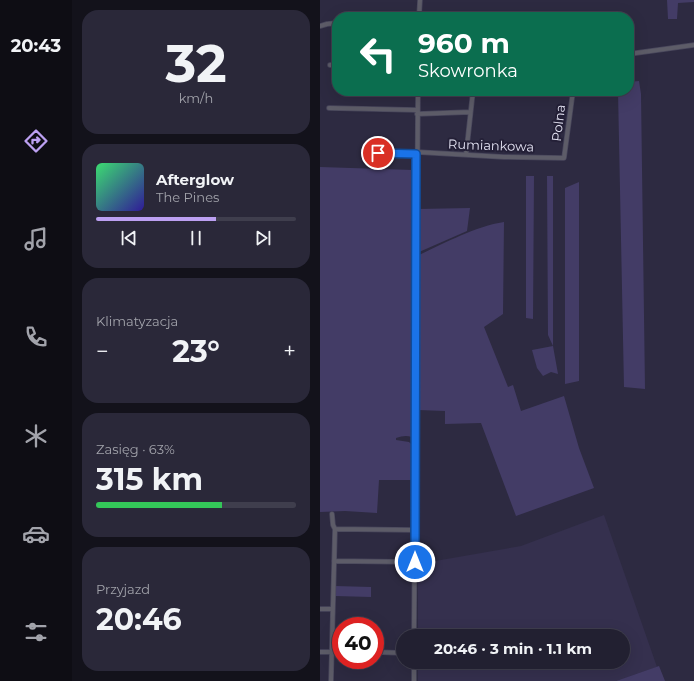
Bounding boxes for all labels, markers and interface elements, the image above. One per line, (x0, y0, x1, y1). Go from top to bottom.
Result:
text: 960 m (418, 26, 510, 60)
icon: left (352, 28, 404, 80)
text: 32 (165, 32, 227, 95)
text: 20:43 (11, 35, 61, 57)
text: Skowronka (418, 60, 518, 82)
text: km/h (179, 90, 213, 106)
street label: Polna (548, 104, 568, 142)
icon: directions (22, 127, 50, 155)
pin (361, 136, 395, 170)
street label: Rumiankowa (448, 136, 534, 154)
icon: arrive (367, 142, 389, 164)
text: Afterglow (156, 170, 234, 189)
text: The Pines (156, 189, 219, 205)
icon: music (22, 225, 50, 253)
icon: previous (118, 227, 140, 249)
icon: pause (185, 227, 207, 249)
icon: next (252, 227, 274, 249)
text: Klimatyzacja (96, 313, 178, 329)
icon: phone (22, 323, 50, 351)
text: 23° (172, 333, 220, 370)
text: − (96, 338, 109, 365)
text: + (283, 338, 296, 365)
icon: climate (22, 422, 50, 450)
text: Zasięg · 63% (96, 441, 175, 457)
text: 315 km (96, 461, 203, 498)
icon: car (22, 520, 50, 548)
position arrow (394, 541, 436, 583)
text: Przyjazd (96, 581, 150, 597)
text: 20:46 (96, 601, 182, 638)
speed limit sign: 40 (332, 617, 384, 669)
icon: filters (22, 618, 50, 646)
text: 20:46 · 3 min · 1.1 km (434, 639, 592, 658)

